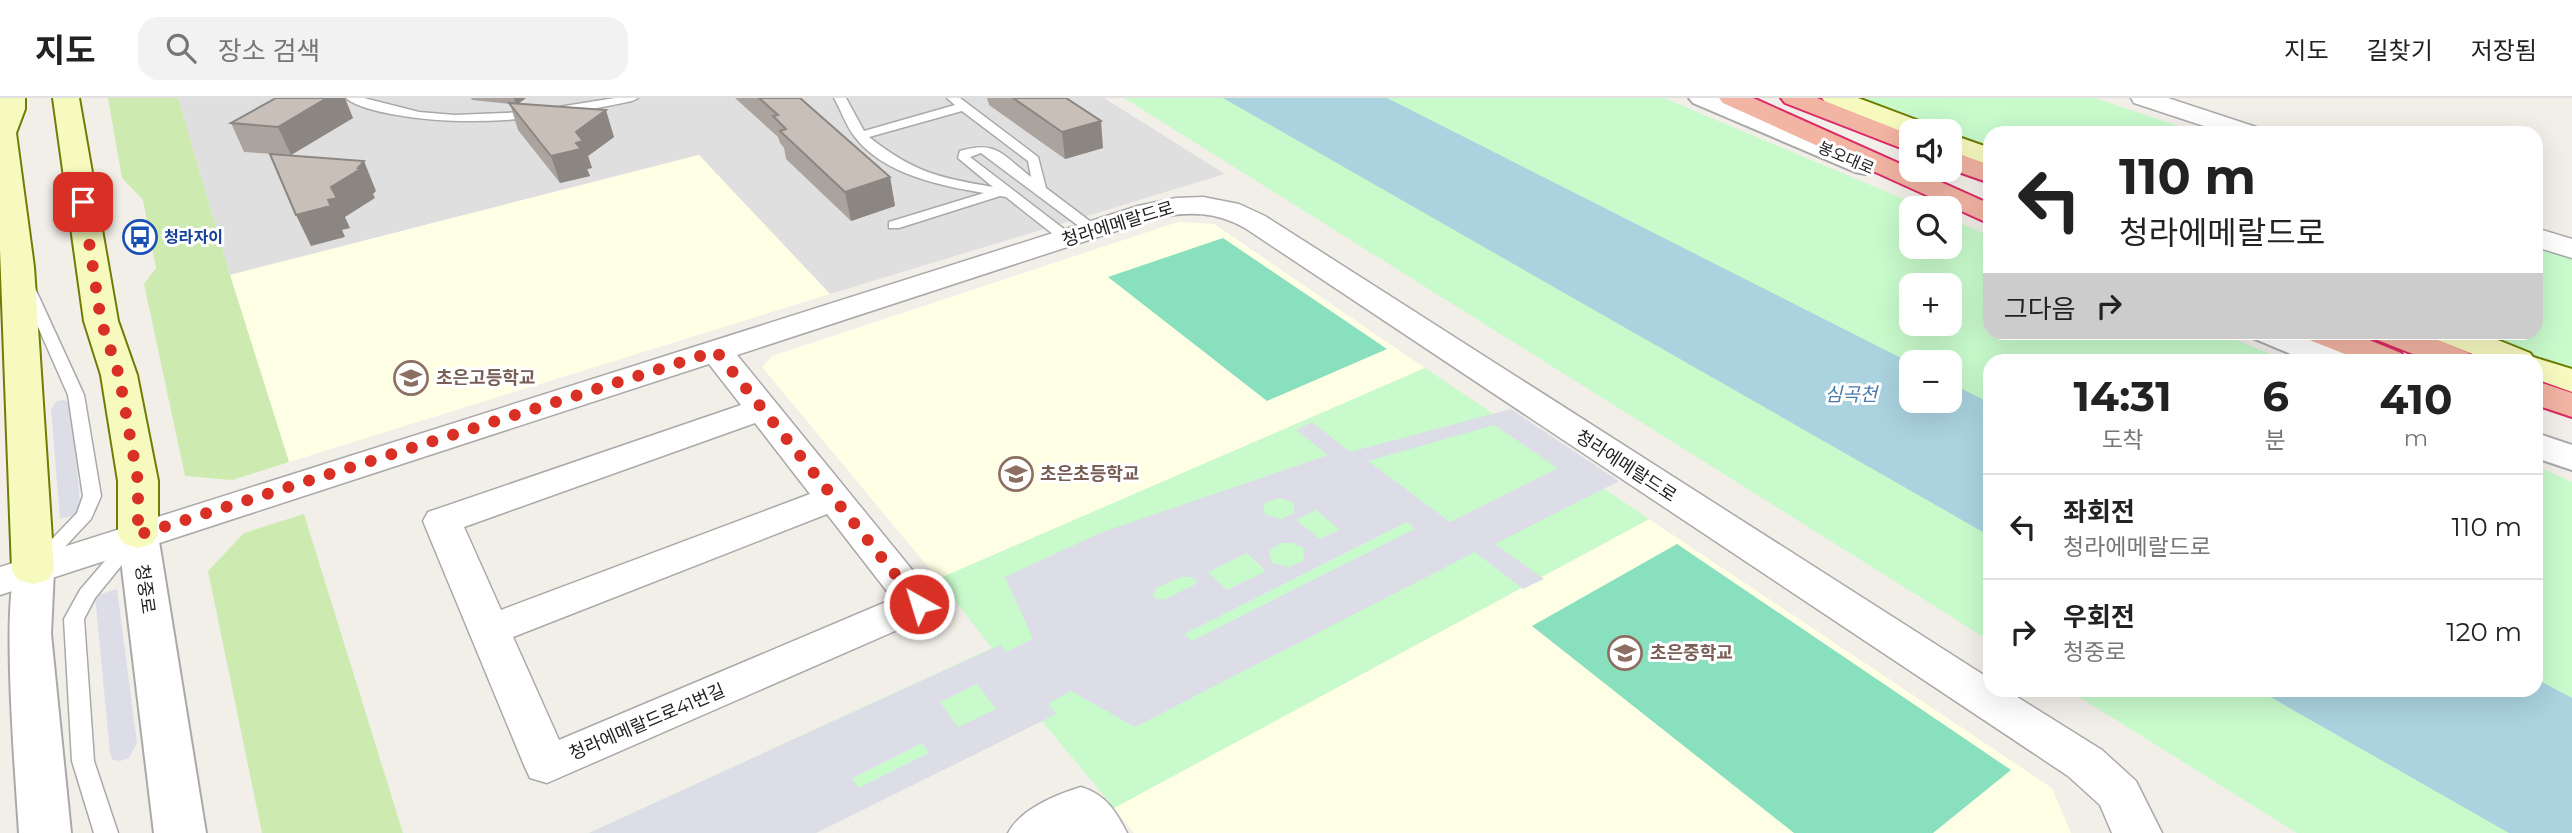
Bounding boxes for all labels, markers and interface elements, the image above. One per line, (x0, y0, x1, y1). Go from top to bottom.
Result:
search box (138, 17, 628, 80)
icon: search (162, 29, 200, 67)
text: 지도 (35, 30, 96, 70)
text: 장소 검색 (218, 35, 320, 67)
text: 지도 (2284, 36, 2329, 65)
text: 길찾기 (2367, 36, 2433, 65)
text: 저장됨 (2471, 36, 2537, 65)
map controls (1899, 119, 1962, 413)
button: sound (1899, 119, 1962, 182)
street label: 봉오대로 (1815, 138, 1877, 178)
text: 110 m (2119, 147, 2256, 206)
icon: left (2004, 154, 2095, 245)
pin (53, 172, 113, 232)
icon: arrive (64, 183, 102, 221)
button: search (1899, 196, 1962, 259)
street label: 청라에메랄드로 (1059, 197, 1177, 251)
text: 청라에메랄드로 (2119, 213, 2325, 252)
bus stop icon: 청라자이 (121, 218, 159, 256)
place label: 청라자이 (164, 228, 223, 247)
button: + (1899, 273, 1962, 336)
icon: right (2090, 287, 2128, 325)
text: 그다음 (2004, 293, 2076, 325)
button: − (1899, 350, 1962, 413)
school or university icon: 초은고등학교 (392, 359, 430, 397)
place label: 초은고등학교 (436, 367, 535, 389)
text: 14:31 (2074, 370, 2172, 422)
text: 6 (2262, 370, 2289, 422)
text: 410 (2380, 373, 2452, 425)
water label: 심곡천 (1825, 383, 1879, 406)
text: m (2404, 424, 2428, 452)
street label: 청라에메랄드로 (1571, 425, 1681, 507)
text: 도착 (2101, 426, 2144, 454)
text: 분 (2265, 426, 2286, 454)
school or university icon: 초은초등학교 (997, 455, 1035, 493)
place label: 초은초등학교 (1040, 463, 1139, 485)
text: 좌회전 (2063, 496, 2135, 528)
icon: left (2004, 508, 2042, 546)
text: 110 m (2452, 511, 2522, 543)
text: 청라에메랄드로 (2063, 533, 2211, 561)
street label: 청중로 (131, 563, 159, 615)
position arrow (882, 567, 956, 641)
text: 우회전 (2063, 601, 2135, 633)
icon: right (2004, 613, 2042, 651)
text: 120 m (2446, 616, 2522, 648)
school or university icon: 초은중학교 (1606, 634, 1644, 672)
text: 청중로 (2063, 638, 2126, 666)
place label: 초은중학교 (1650, 642, 1733, 664)
street label: 청라에메랄드로41번길 (566, 679, 728, 765)

